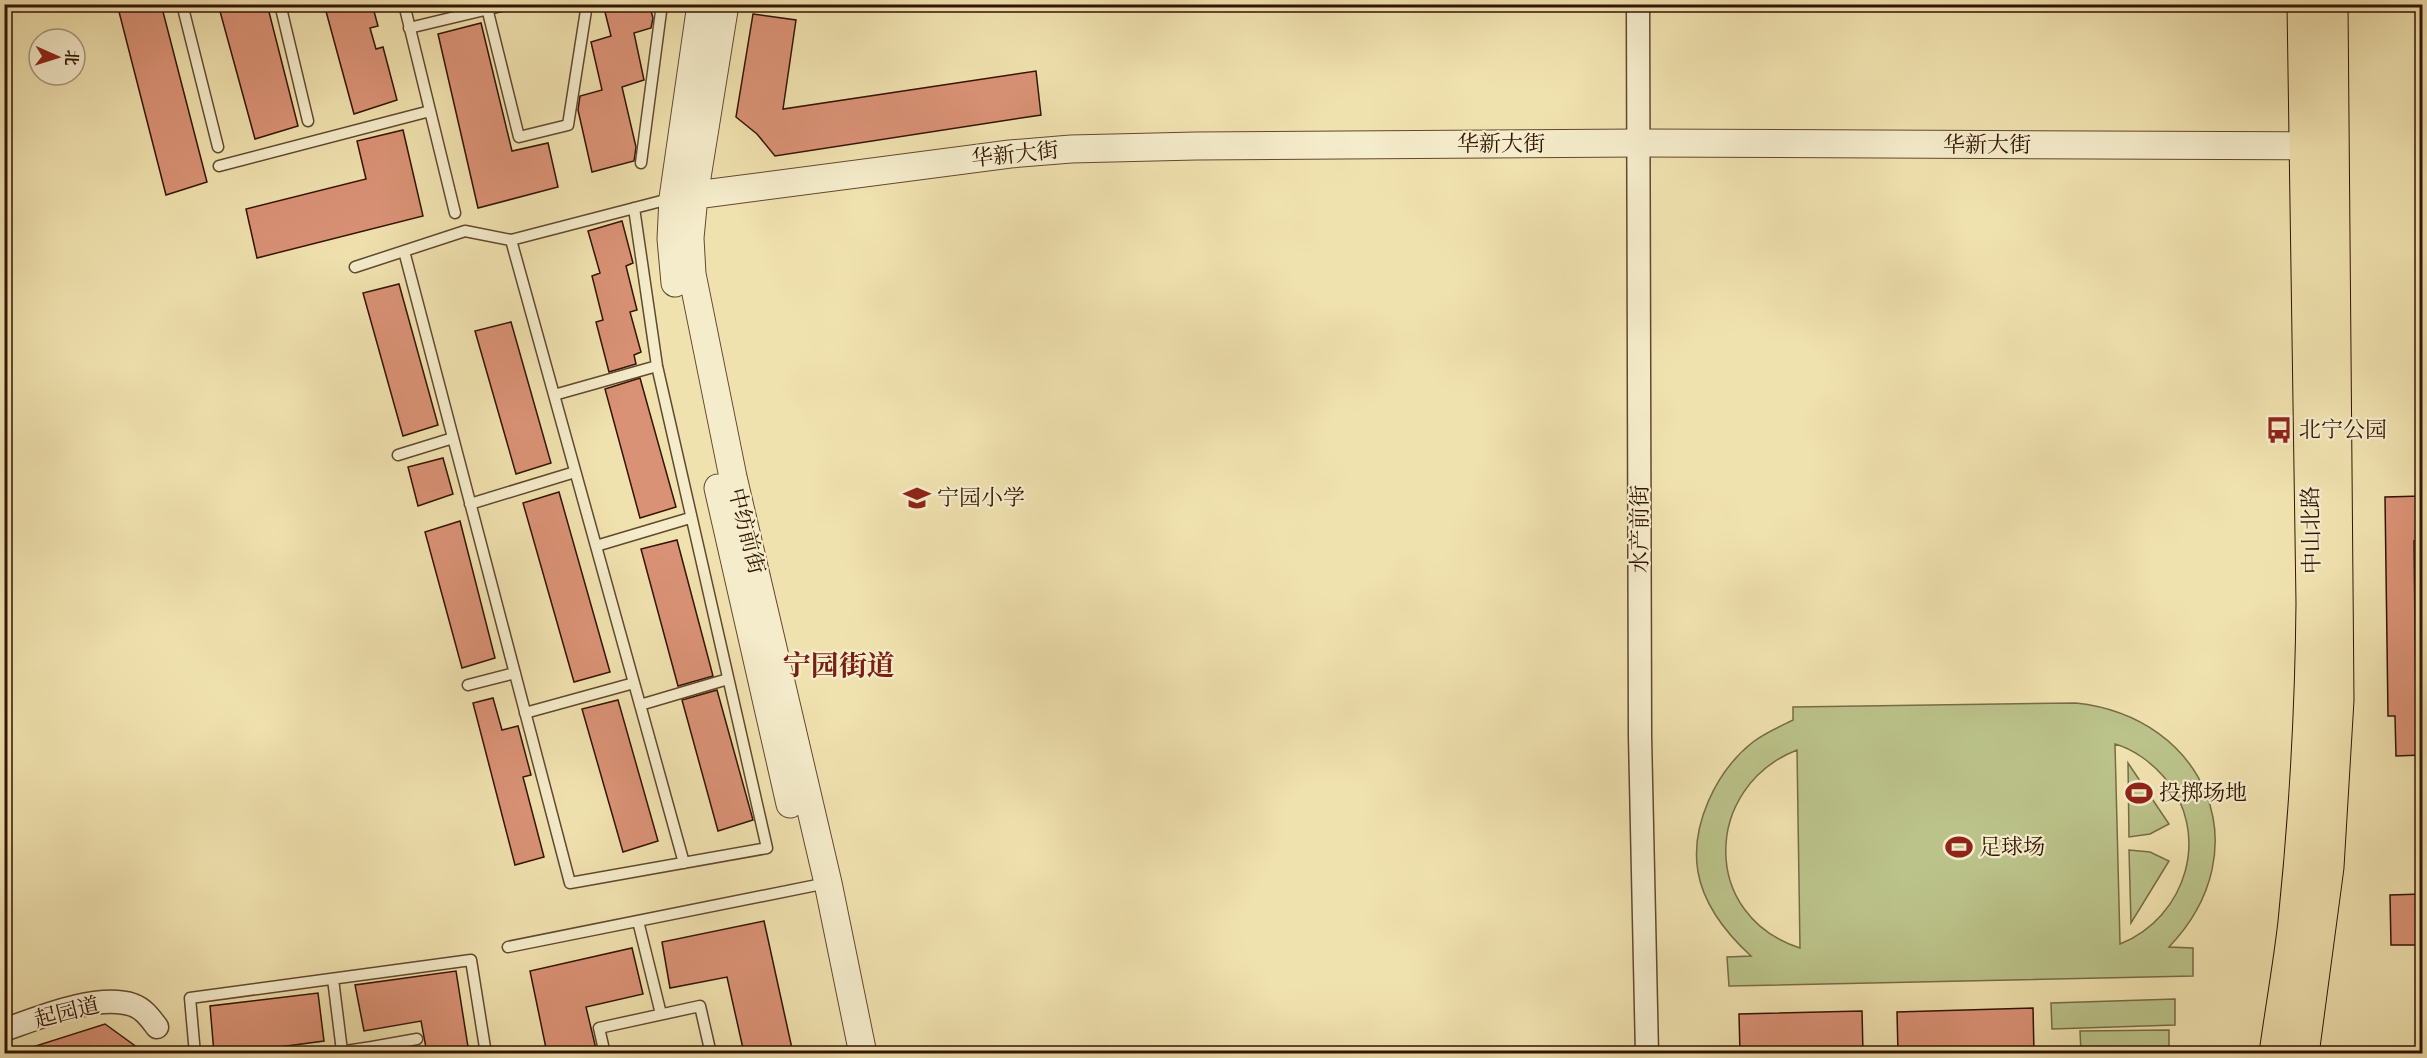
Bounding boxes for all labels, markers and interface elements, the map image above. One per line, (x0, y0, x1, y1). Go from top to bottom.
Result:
north arrow (27, 27, 87, 87)
text: 北 (61, 49, 81, 66)
street label: 华新大街 (1457, 131, 1545, 158)
street label: 华新大街 (1943, 132, 2031, 159)
street label: 华新大街 (970, 137, 1060, 173)
bus stop icon: 北宁公园 (2264, 415, 2294, 445)
place label: 北宁公园 (2299, 417, 2387, 444)
school or university icon: 宁园小学 (902, 483, 932, 513)
street label: 中纺前街 (722, 485, 770, 577)
place label: 宁园小学 (937, 485, 1025, 512)
street label: 水产前街 (1627, 485, 1654, 573)
street label: 中山北路 (2298, 486, 2326, 574)
district label: 宁园街道 (783, 649, 895, 684)
sports icon: 投掷场地 (2124, 778, 2154, 808)
place label: 投掷场地 (2159, 780, 2247, 807)
sports icon: 足球场 (1944, 832, 1974, 862)
place label: 足球场 (1979, 834, 2045, 861)
street label: 起园道 (32, 992, 102, 1034)

